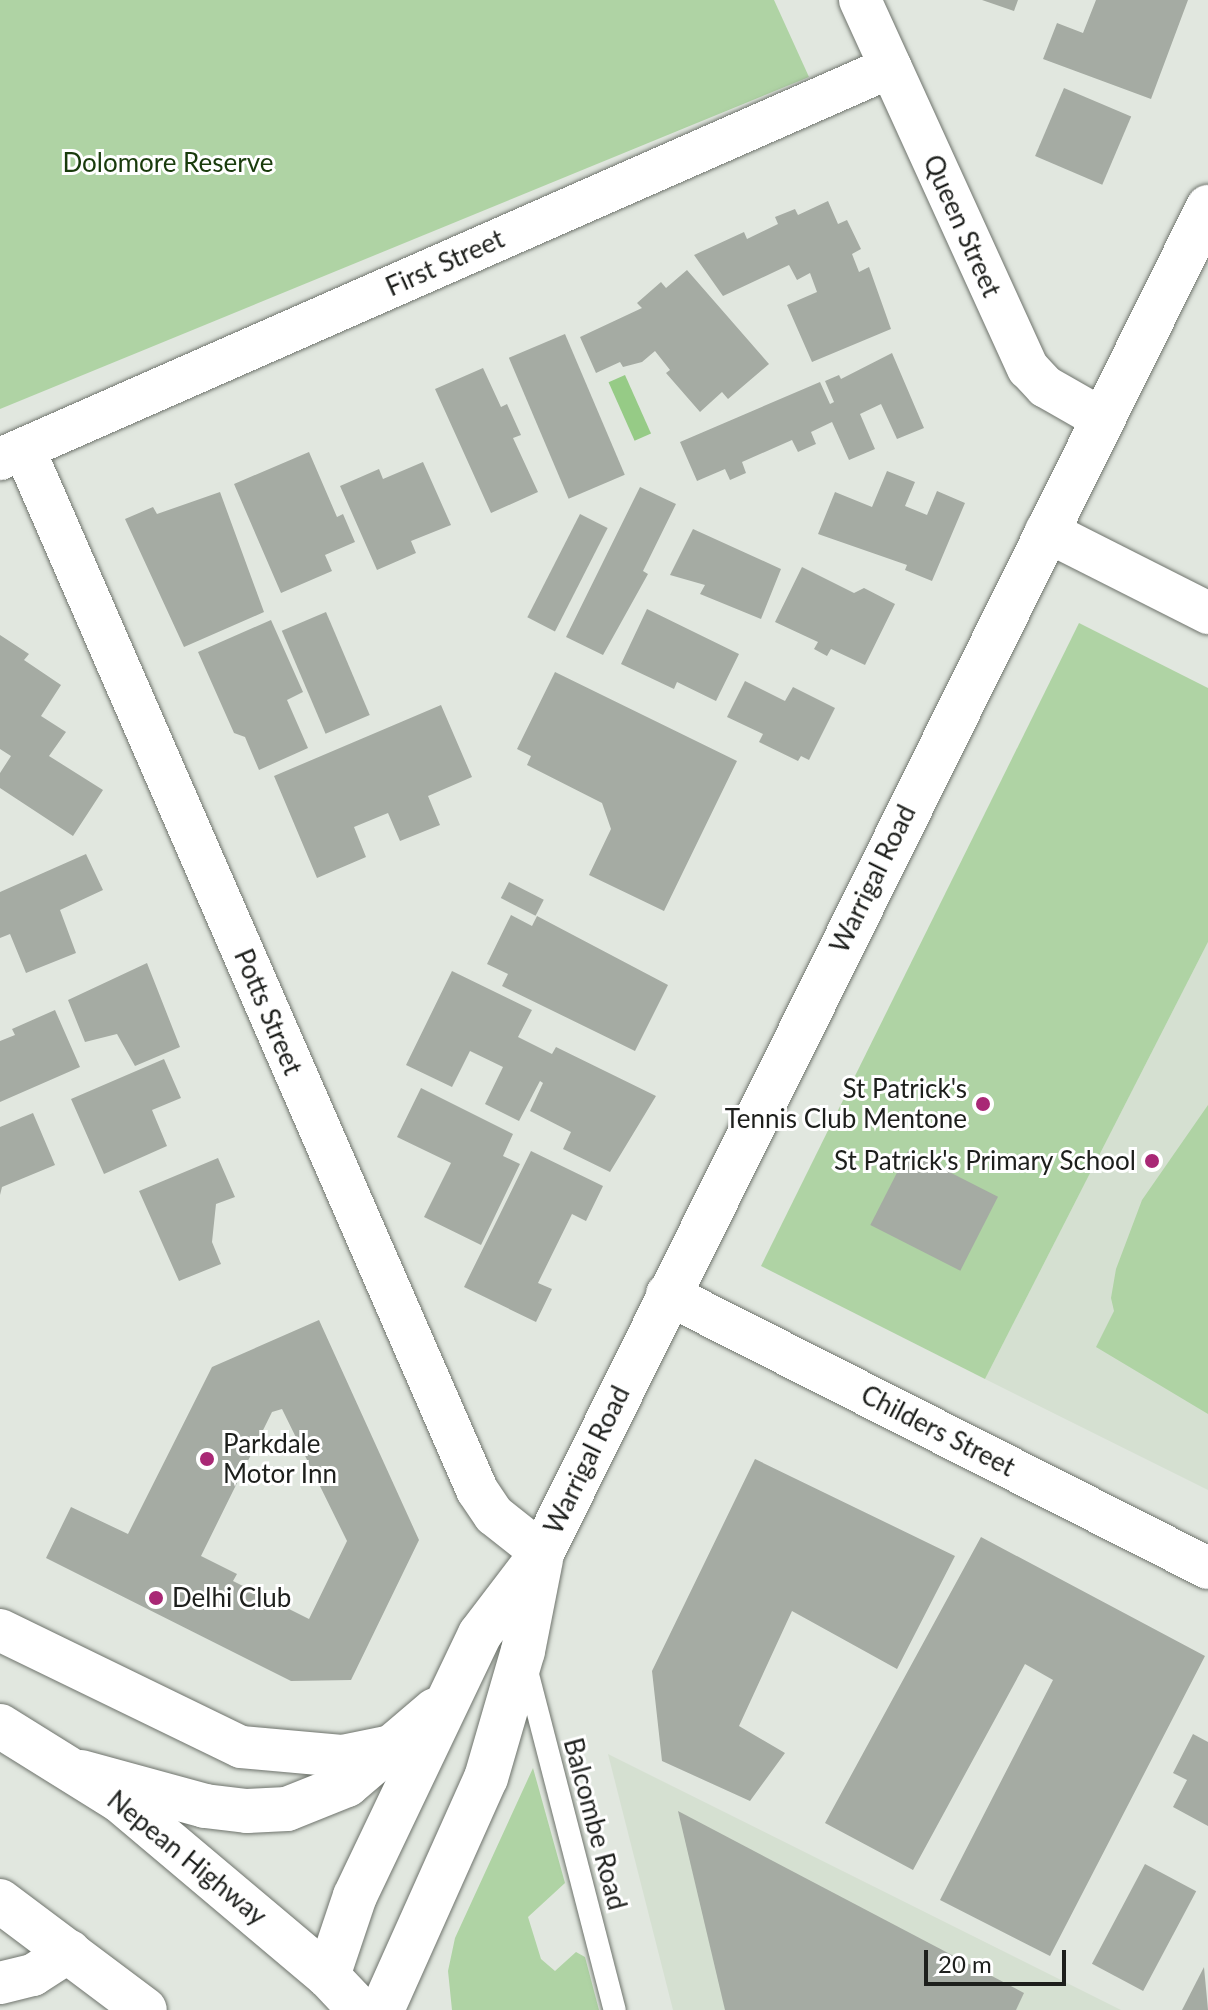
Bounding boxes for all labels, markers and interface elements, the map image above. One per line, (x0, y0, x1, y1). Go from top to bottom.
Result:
park label: Dolomore Reserve (62, 147, 274, 179)
street label: Queen Street (917, 150, 1007, 302)
street label: First Street (381, 223, 509, 303)
street label: Warrigal Road (824, 800, 922, 958)
street label: Potts Street (228, 944, 308, 1080)
place label: St Patrick's Tennis Club Mentone (725, 1073, 967, 1134)
marker: St Patrick's Tennis Club Mentone (974, 1095, 992, 1113)
place label: St Patrick's Primary School (833, 1145, 1136, 1177)
marker: St Patrick's Primary School (1143, 1152, 1161, 1170)
street label: Childers Street (856, 1379, 1020, 1483)
street label: Warrigal Road (538, 1381, 636, 1539)
place label: Parkdale Motor Inn (223, 1428, 337, 1490)
marker: Parkdale Motor Inn (198, 1450, 216, 1468)
place label: Delhi Club (172, 1582, 291, 1614)
marker: Delhi Club (147, 1589, 165, 1607)
street label: Balcombe Road (557, 1735, 633, 1913)
street label: Nepean Highway (101, 1784, 273, 1932)
scale bar (928, 1934, 1070, 1984)
text: 20 m (938, 1949, 992, 1978)

